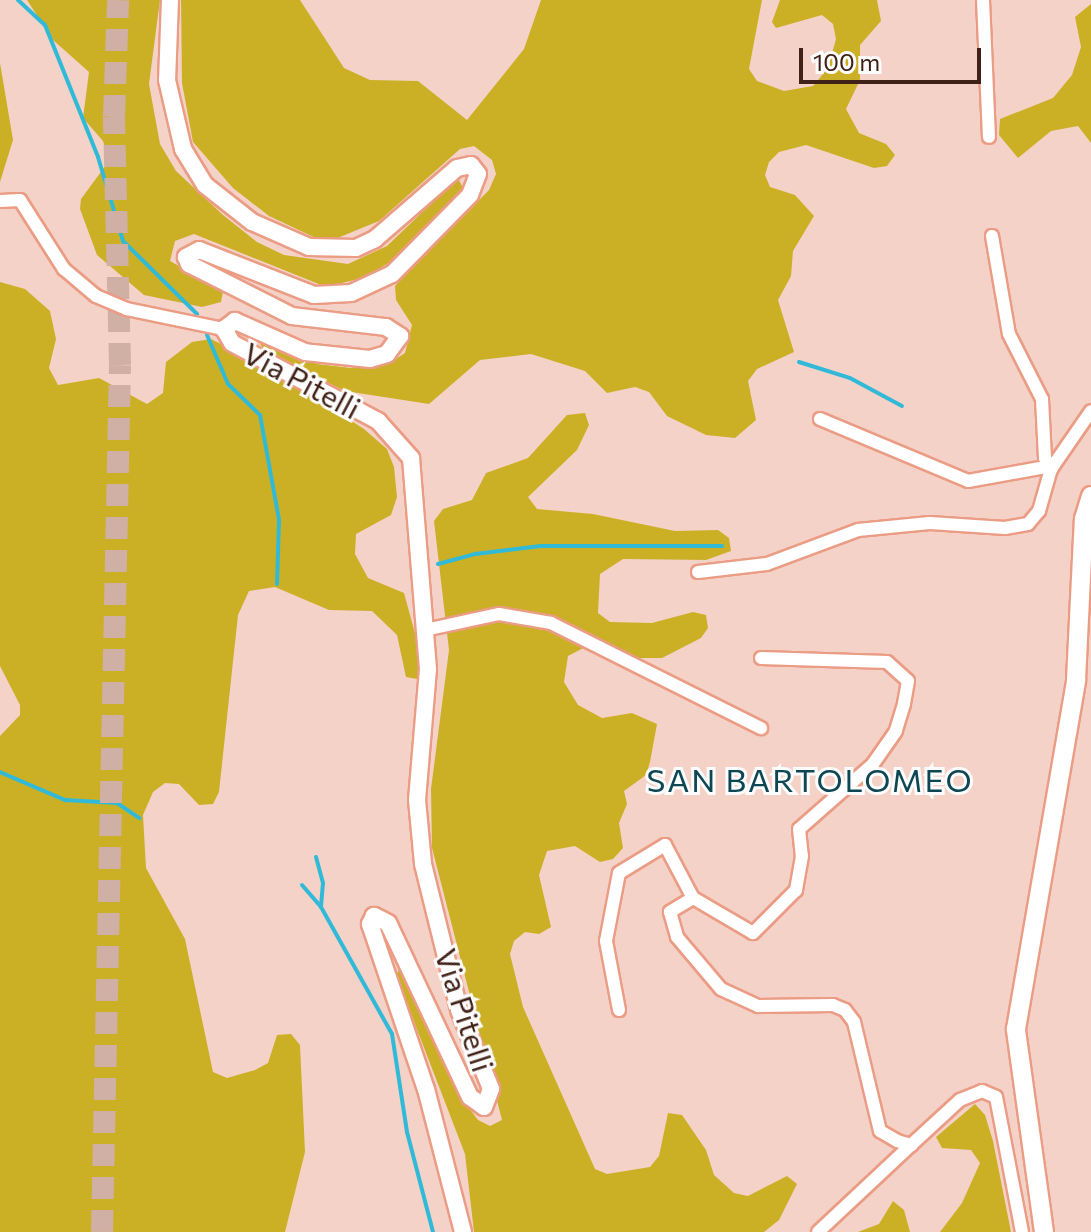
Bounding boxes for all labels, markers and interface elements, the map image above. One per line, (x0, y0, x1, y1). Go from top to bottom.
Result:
scale bar (803, 32, 985, 82)
text: 100 m (813, 47, 880, 76)
street label: Via Pitelli (237, 334, 367, 426)
district label: SAN BARTOLOMEO (646, 760, 974, 798)
street label: Via Pitelli (428, 944, 502, 1076)

